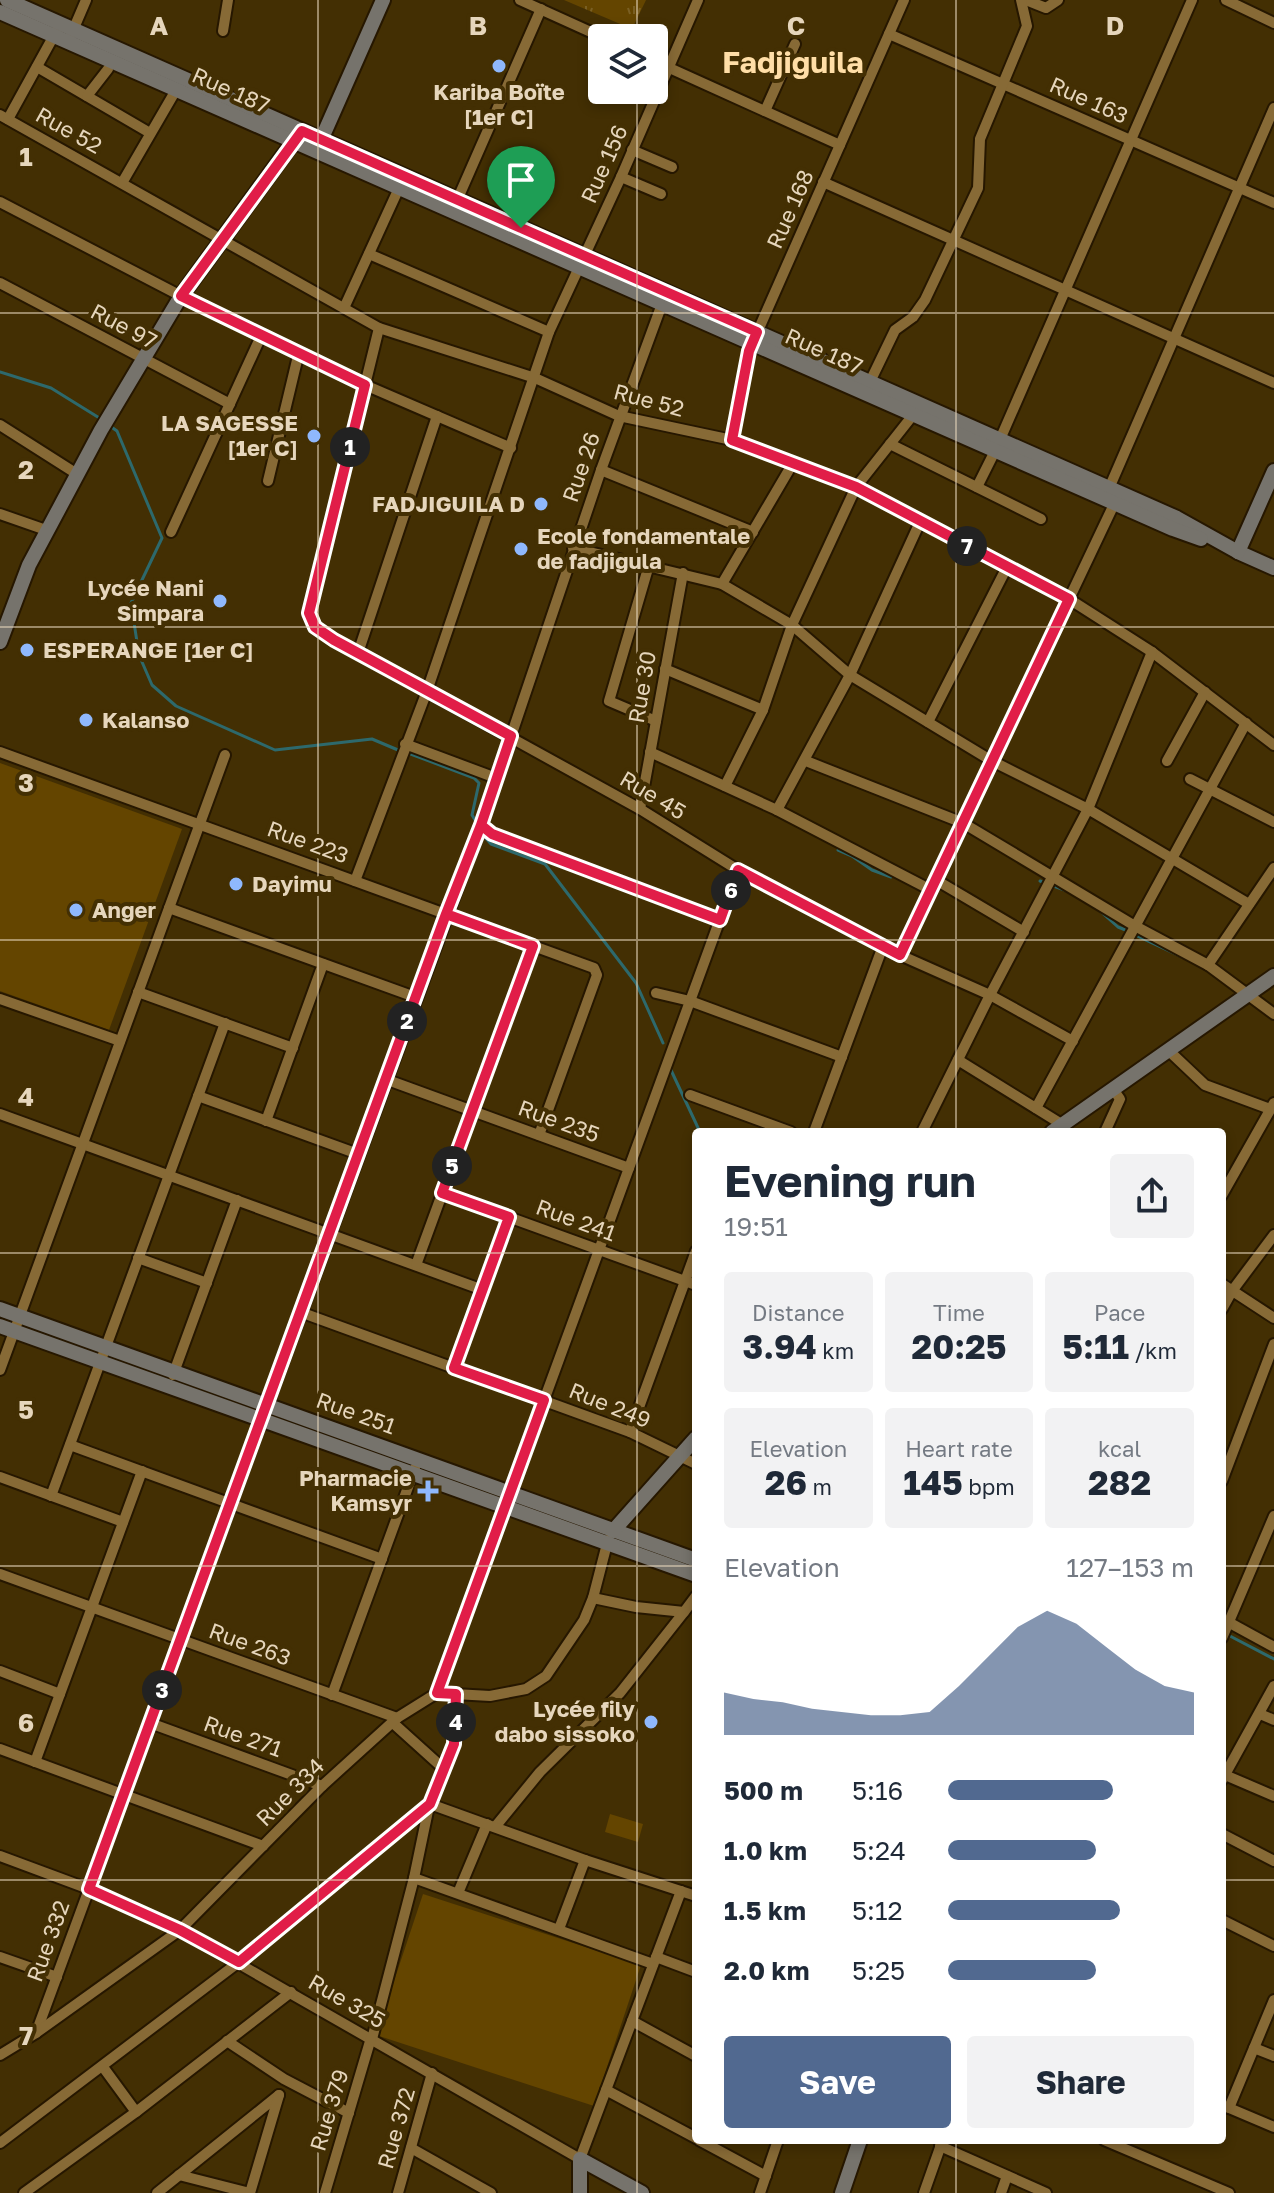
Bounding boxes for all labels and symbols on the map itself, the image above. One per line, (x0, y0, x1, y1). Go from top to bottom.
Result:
text: A (150, 10, 169, 41)
text: B (469, 10, 487, 41)
text: C (787, 10, 805, 41)
text: D (1106, 10, 1124, 41)
district label: Fadjiguila (722, 44, 864, 80)
marker: Kariba Boïte [1er C] (490, 57, 508, 75)
street label: Rue 187 (188, 61, 274, 119)
street label: Rue 163 (1046, 70, 1133, 129)
place label: Kariba Boïte [1er C] (433, 78, 565, 130)
street label: Rue 52 (31, 100, 107, 159)
street label: Rue 156 (574, 120, 633, 207)
text: 1 (19, 141, 33, 172)
pin (487, 146, 555, 228)
street label: Rue 168 (760, 165, 819, 252)
street label: Rue 97 (87, 297, 162, 354)
street label: Rue 187 (781, 322, 867, 380)
street label: Rue 52 (611, 377, 687, 422)
place label: LA SAGESSE [1er C] (161, 409, 298, 461)
marker: LA SAGESSE [1er C] (305, 427, 323, 445)
pin: 1 (330, 427, 370, 467)
street label: Rue 26 (556, 428, 605, 505)
text: 2 (18, 454, 34, 485)
place label: FADJIGUILA D (372, 490, 525, 517)
marker: FADJIGUILA D (532, 495, 550, 513)
place label: Ecole fondamentale de fadjigula (537, 522, 750, 574)
pin: 7 (947, 526, 987, 566)
marker: Ecole fondamentale de fadjigula (512, 540, 530, 558)
place label: Lycée Nani Simpara (87, 574, 204, 626)
marker: Lycée Nani Simpara (211, 592, 229, 610)
place label: ESPERANGE [1er C] (43, 636, 254, 663)
marker: ESPERANGE [1er C] (18, 641, 36, 659)
street label: Rue 30 (622, 649, 661, 725)
place label: Kalanso (102, 706, 189, 733)
marker: Kalanso (77, 711, 95, 729)
street label: Rue 45 (615, 764, 691, 825)
text: 3 (18, 767, 34, 798)
street label: Rue 223 (264, 814, 352, 869)
place label: Dayimu (252, 870, 332, 897)
pin: 6 (711, 870, 751, 910)
marker: Dayimu (227, 875, 245, 893)
place label: Anger (92, 896, 156, 923)
marker: Anger (67, 901, 85, 919)
pin: 2 (387, 1001, 427, 1041)
text: 4 (18, 1081, 34, 1112)
street label: Rue 235 (515, 1093, 603, 1148)
pin: 5 (432, 1146, 472, 1186)
street label: Rue 241 (533, 1193, 620, 1247)
street label: Rue 249 (565, 1376, 655, 1433)
street label: Rue 251 (313, 1386, 400, 1439)
text: 5 (18, 1394, 34, 1425)
place label: Pharmacie Kamsyr (299, 1464, 412, 1516)
marker: Pharmacie Kamsyr (419, 1482, 437, 1500)
street label: Rue 263 (206, 1616, 295, 1671)
pin: 3 (142, 1670, 182, 1710)
place label: Lycée fily dabo sissoko (495, 1695, 635, 1747)
pin: 4 (436, 1702, 476, 1742)
text: 6 (18, 1707, 34, 1738)
street label: Rue 271 (200, 1709, 286, 1762)
marker: Lycée fily dabo sissoko (642, 1713, 660, 1731)
street label: Rue 334 (250, 1752, 329, 1831)
street label: Rue 332 (20, 1896, 75, 1985)
street label: Rue 325 (304, 1968, 391, 2033)
text: 7 (19, 2020, 33, 2051)
street label: Rue 379 (303, 2066, 354, 2154)
street label: Rue 372 (371, 2084, 420, 2172)

